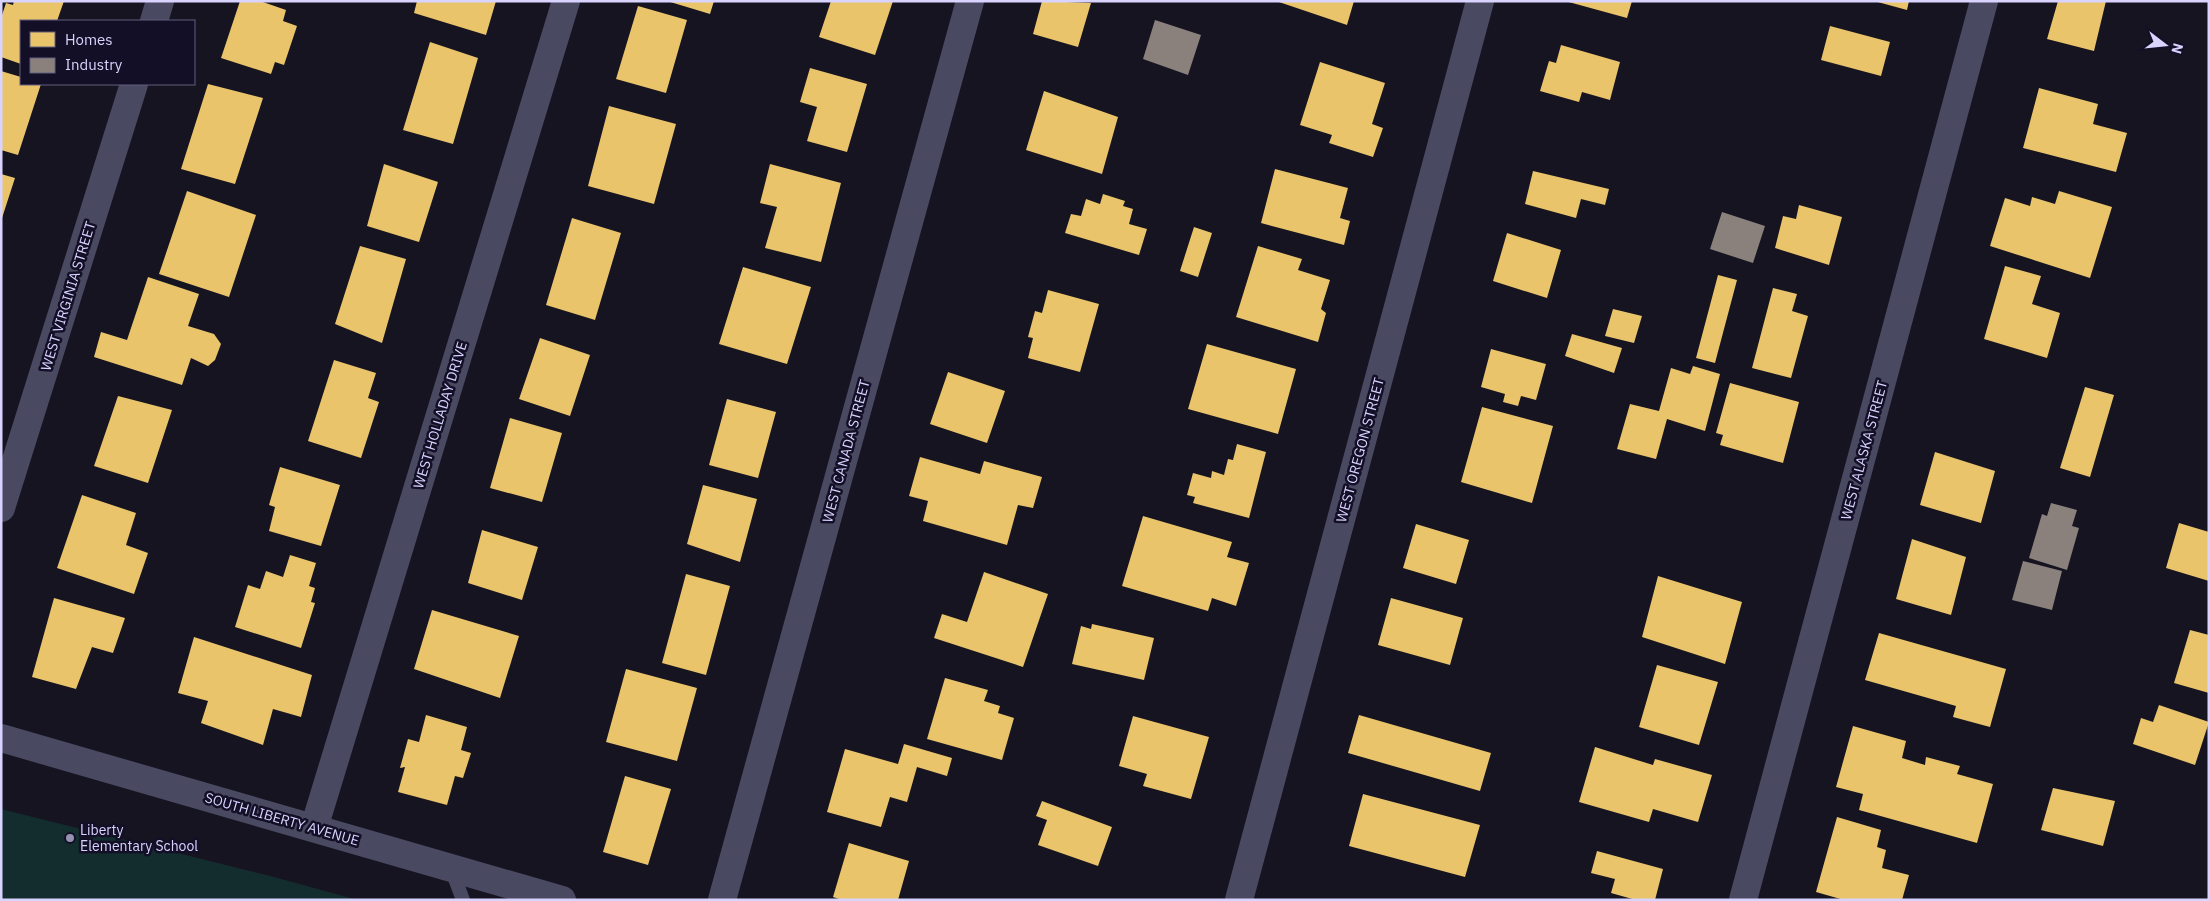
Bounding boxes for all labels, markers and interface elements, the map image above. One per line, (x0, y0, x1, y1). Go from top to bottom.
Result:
legend (20, 20, 195, 85)
north arrow (2140, 20, 2190, 70)
text: Homes (65, 30, 113, 49)
text: N (2167, 41, 2188, 56)
text: Industry (65, 55, 123, 74)
street label: WEST VIRGINIA STREET (37, 219, 99, 373)
street label: WEST HOLLADAY DRIVE (409, 339, 471, 491)
street label: WEST OREGON STREET (1332, 376, 1388, 524)
street label: WEST CANADA STREET (818, 378, 874, 524)
street label: WEST ALASKA STREET (1837, 378, 1891, 522)
street label: SOUTH LIBERTY AVENUE (203, 788, 361, 850)
place label: Liberty Elementary School (80, 821, 198, 855)
marker: Liberty Elementary School (64, 832, 76, 844)

